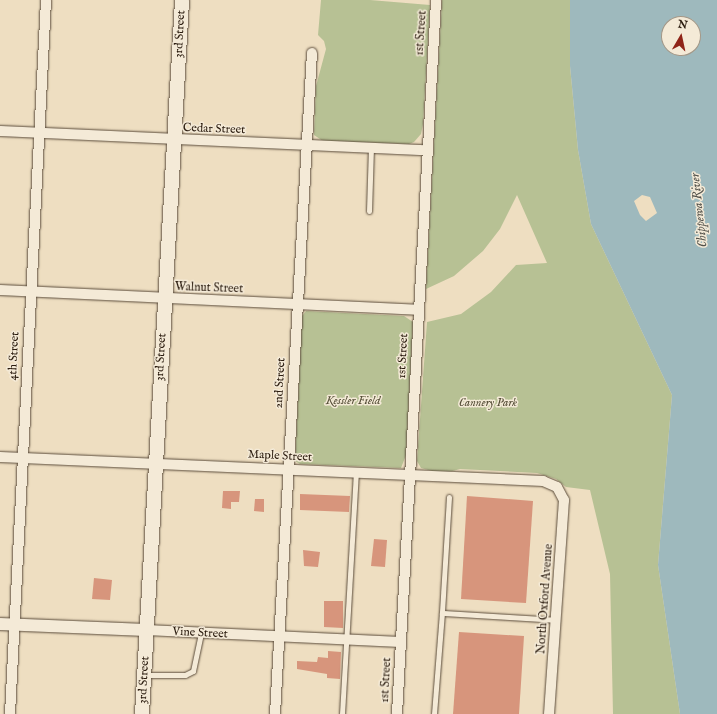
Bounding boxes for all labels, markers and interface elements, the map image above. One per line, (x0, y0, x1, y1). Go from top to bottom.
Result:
street label: 3rd Street (172, 10, 188, 58)
street label: 1st Street (412, 10, 430, 56)
north arrow (661, 16, 701, 56)
text: N (677, 17, 689, 33)
street label: Cedar Street (183, 121, 245, 137)
water label: Chippewa River (688, 172, 712, 248)
street label: Walnut Street (175, 280, 243, 296)
street label: 4th Street (6, 331, 22, 381)
street label: 3rd Street (153, 333, 169, 381)
street label: 1st Street (395, 333, 411, 379)
street label: 2nd Street (271, 357, 289, 409)
park label: Kessler Field (326, 394, 380, 408)
park label: Cannery Park (459, 396, 517, 410)
street label: Maple Street (248, 447, 312, 465)
street label: North Oxford Avenue (534, 543, 556, 655)
street label: Vine Street (172, 624, 228, 642)
street label: 3rd Street (136, 656, 152, 704)
street label: 1st Street (378, 657, 394, 703)

